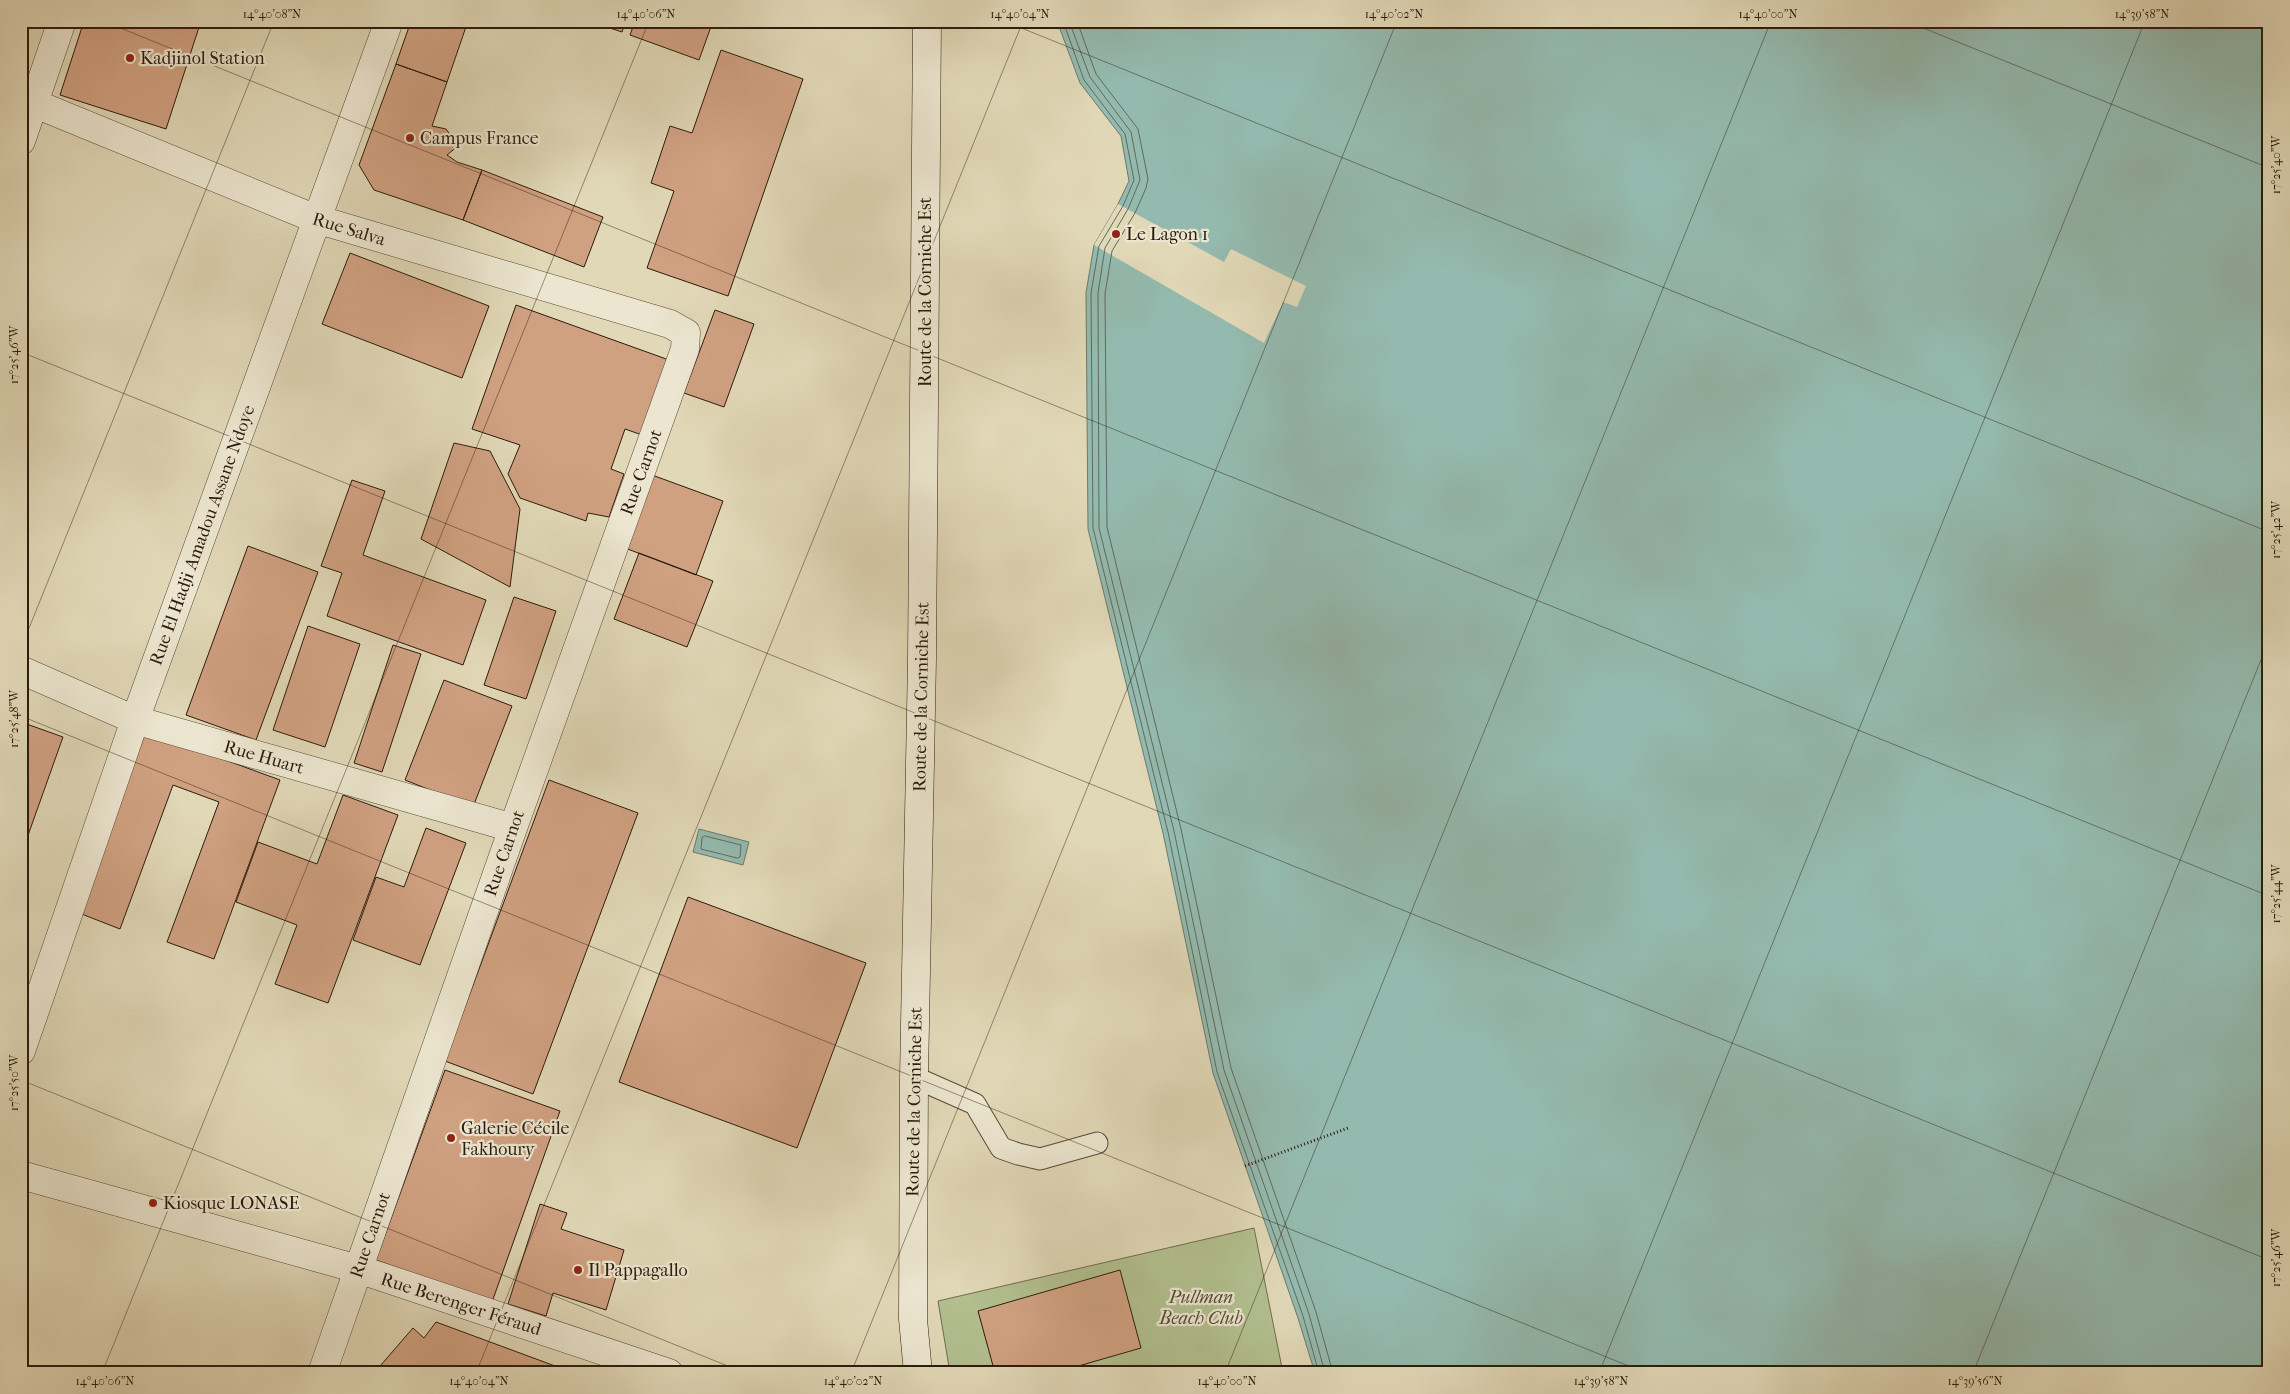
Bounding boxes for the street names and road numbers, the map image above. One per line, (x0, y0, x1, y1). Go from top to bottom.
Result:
street label: Route de la Corniche Est (915, 196, 936, 387)
street label: Rue Salva (310, 208, 389, 251)
street label: Rue El Hadji Amadou Assane Ndoye (145, 402, 259, 668)
street label: Rue Carnot (616, 426, 667, 518)
street label: Route de la Corniche Est (909, 601, 934, 792)
street label: Rue Huart (221, 736, 307, 779)
street label: Rue Carnot (480, 807, 529, 899)
street label: Route de la Corniche Est (902, 1006, 927, 1197)
street label: Rue Carnot (346, 1189, 395, 1281)
street label: Rue Berenger Féraud (378, 1269, 544, 1340)

